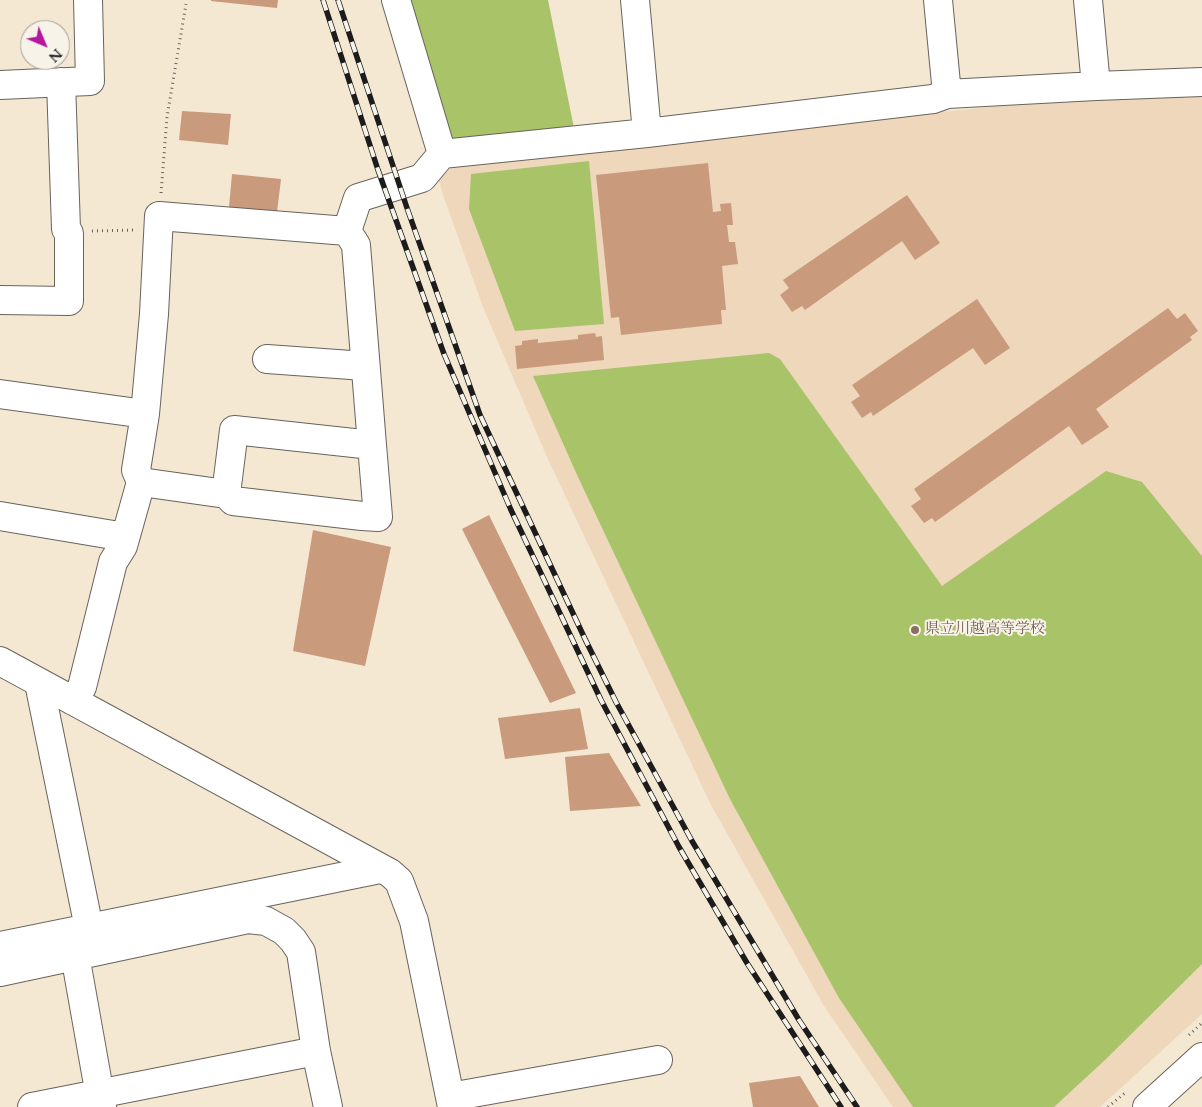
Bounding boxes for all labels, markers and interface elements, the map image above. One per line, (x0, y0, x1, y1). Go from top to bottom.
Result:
north arrow (20, 20, 70, 70)
text: N (44, 44, 66, 66)
place label: 県立川越高等学校 (925, 621, 1045, 639)
marker: 県立川越高等学校 (909, 624, 921, 636)

